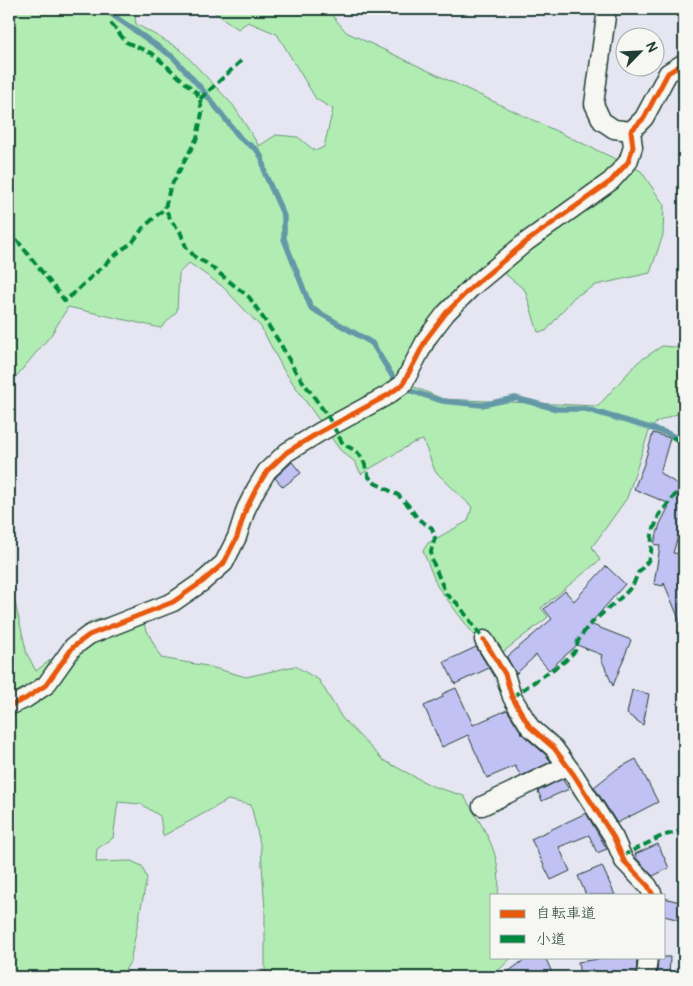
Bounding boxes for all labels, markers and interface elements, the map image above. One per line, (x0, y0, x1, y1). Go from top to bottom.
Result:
north arrow (616, 28, 666, 78)
text: N (642, 39, 661, 55)
legend (490, 894, 666, 958)
text: 自転車道 (536, 904, 596, 923)
text: 小道 (536, 930, 566, 949)

